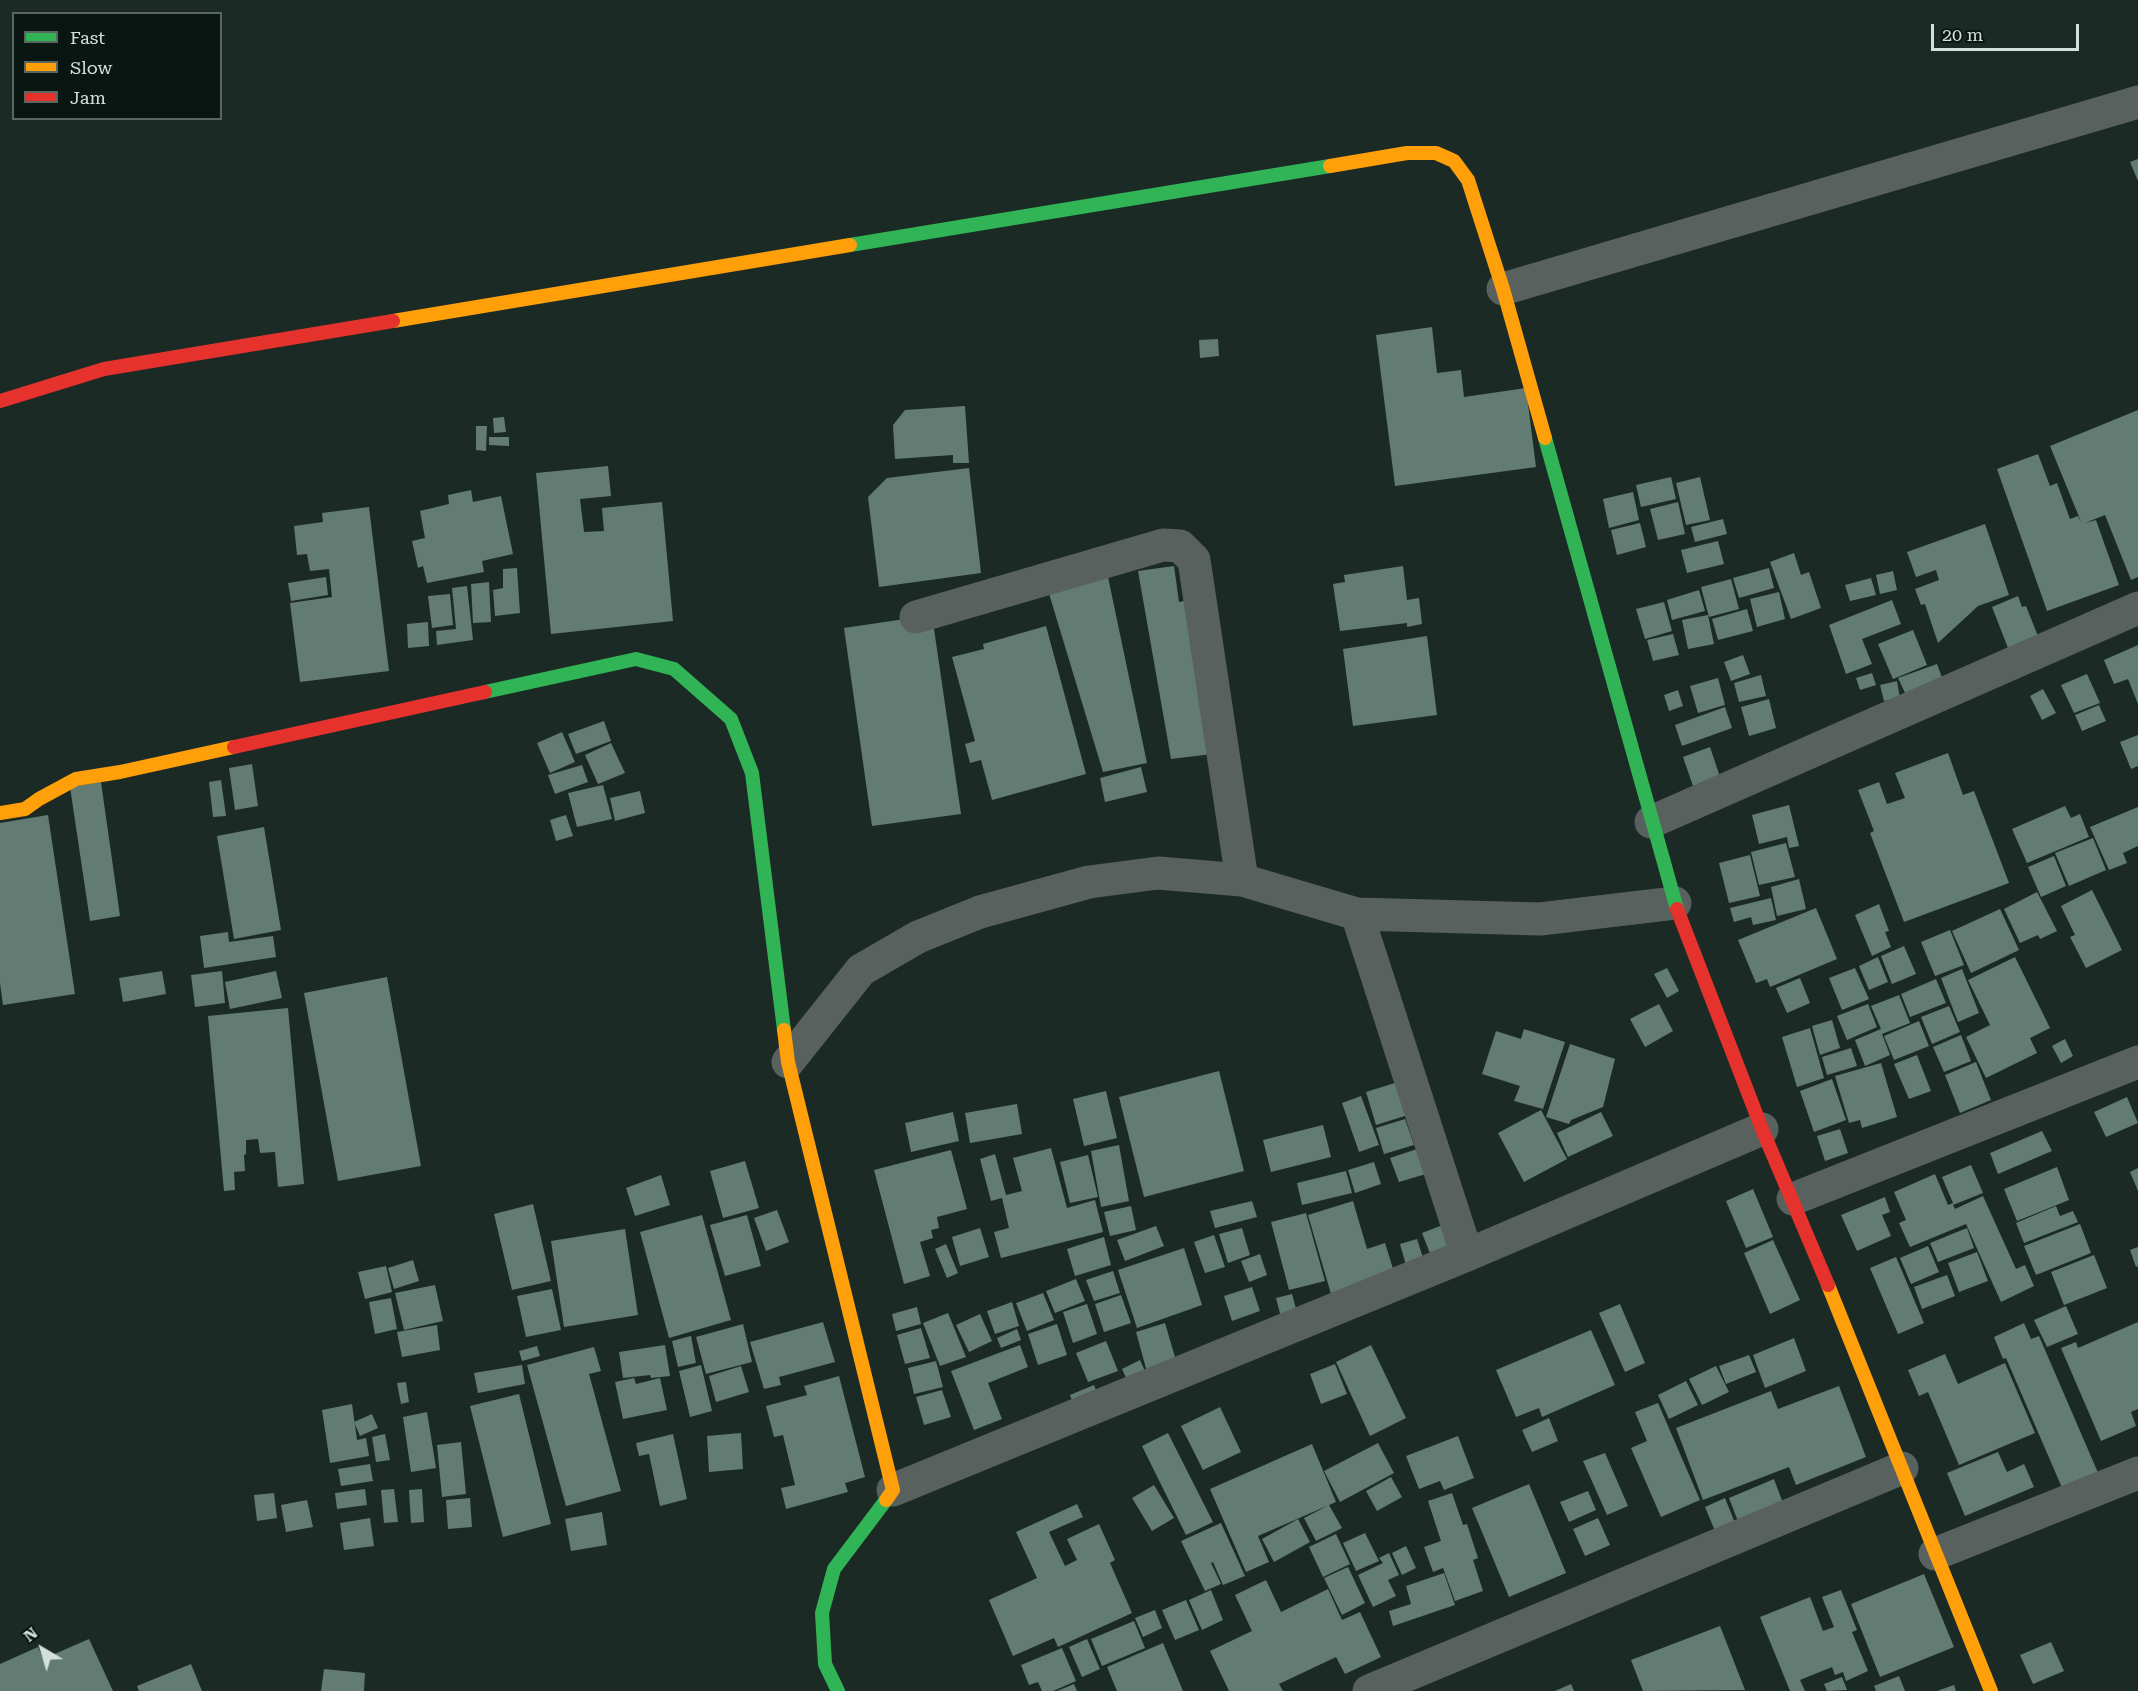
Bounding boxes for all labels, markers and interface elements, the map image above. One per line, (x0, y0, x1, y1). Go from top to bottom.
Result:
legend (12, 12, 222, 120)
scale bar (1934, 12, 2082, 50)
text: 20 m (1942, 24, 1983, 45)
text: Fast (70, 27, 105, 48)
text: Slow (70, 57, 112, 78)
text: Jam (70, 87, 106, 108)
north arrow (12, 1619, 72, 1679)
text: N (20, 1623, 41, 1646)

